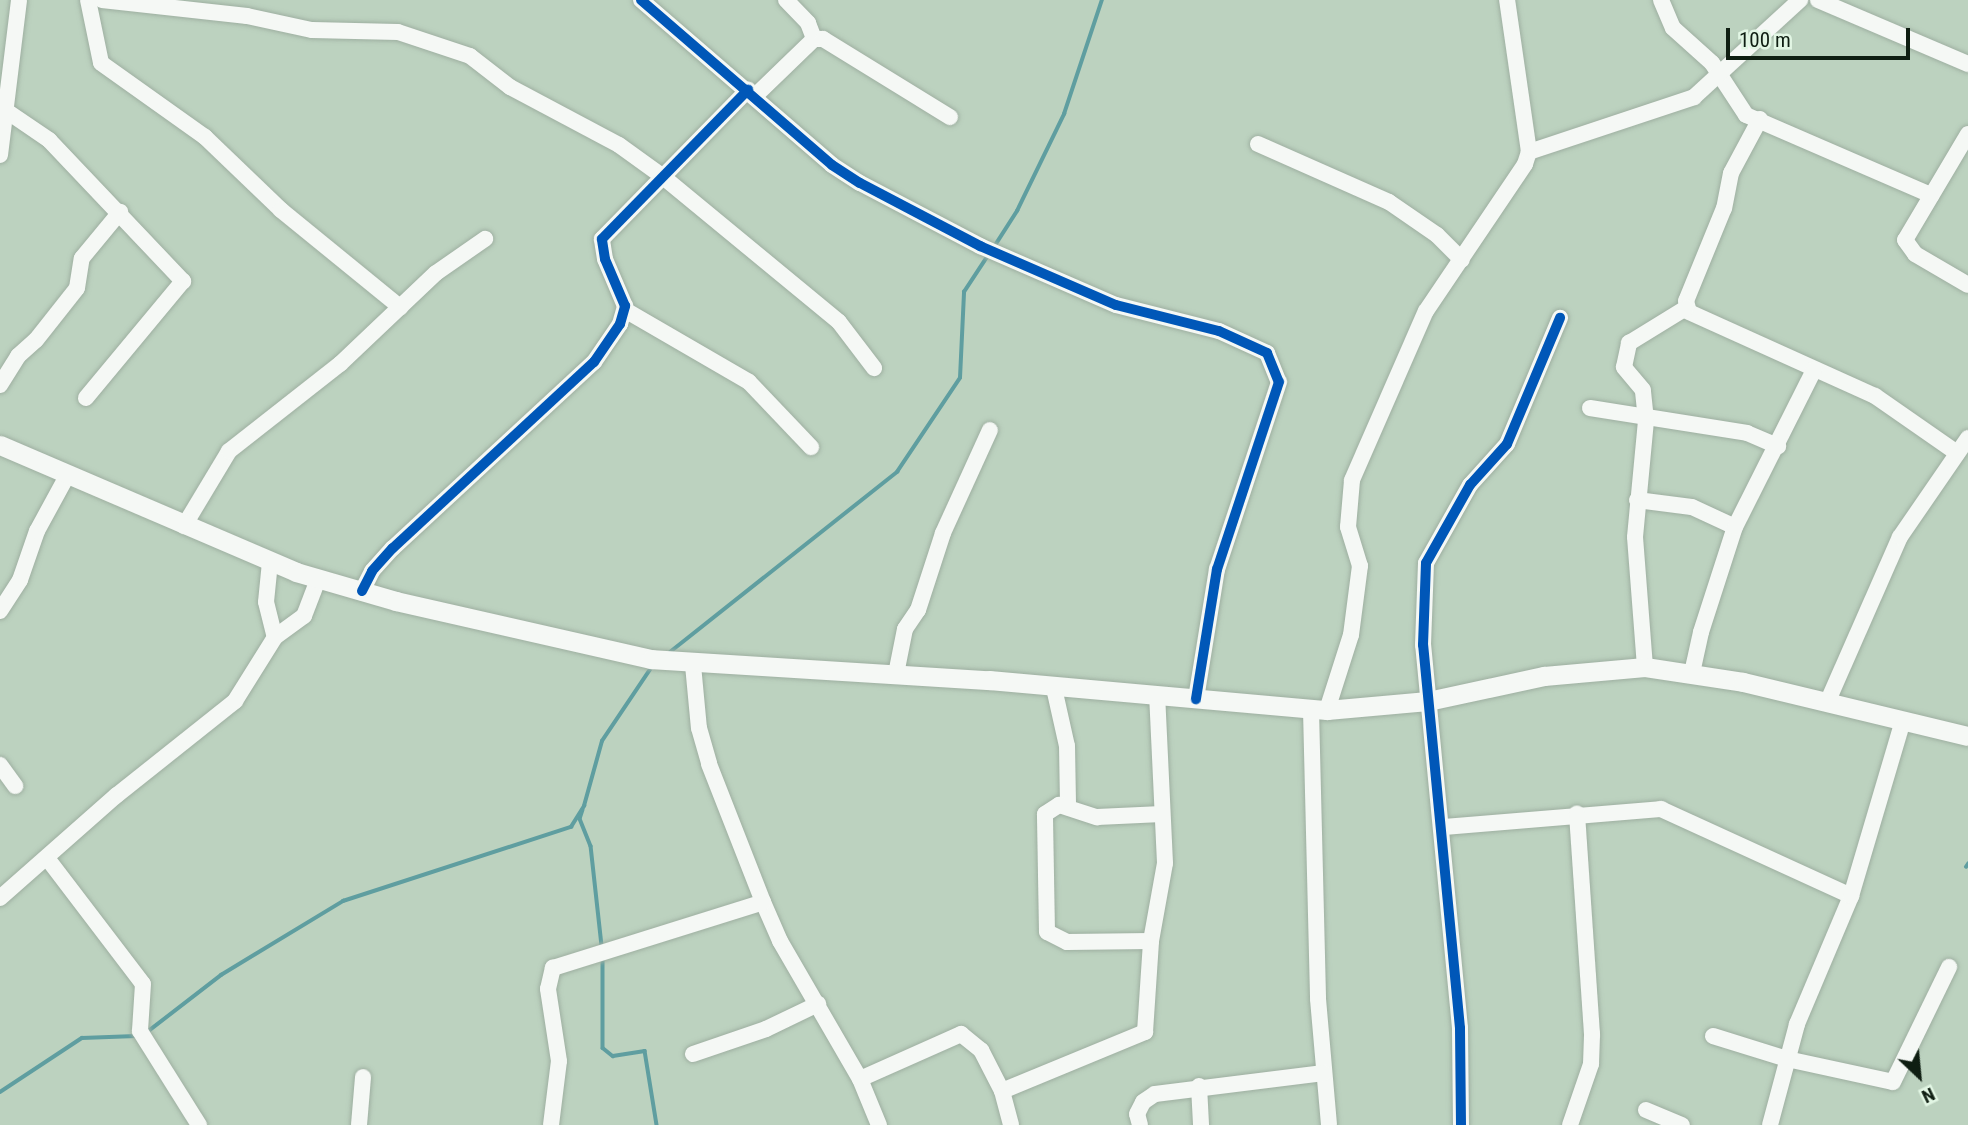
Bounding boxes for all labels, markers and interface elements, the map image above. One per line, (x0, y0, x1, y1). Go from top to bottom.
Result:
scale bar (1730, 14, 1914, 58)
text: 100 m (1739, 28, 1791, 52)
north arrow (1884, 1041, 1954, 1111)
text: N (1918, 1082, 1939, 1108)

